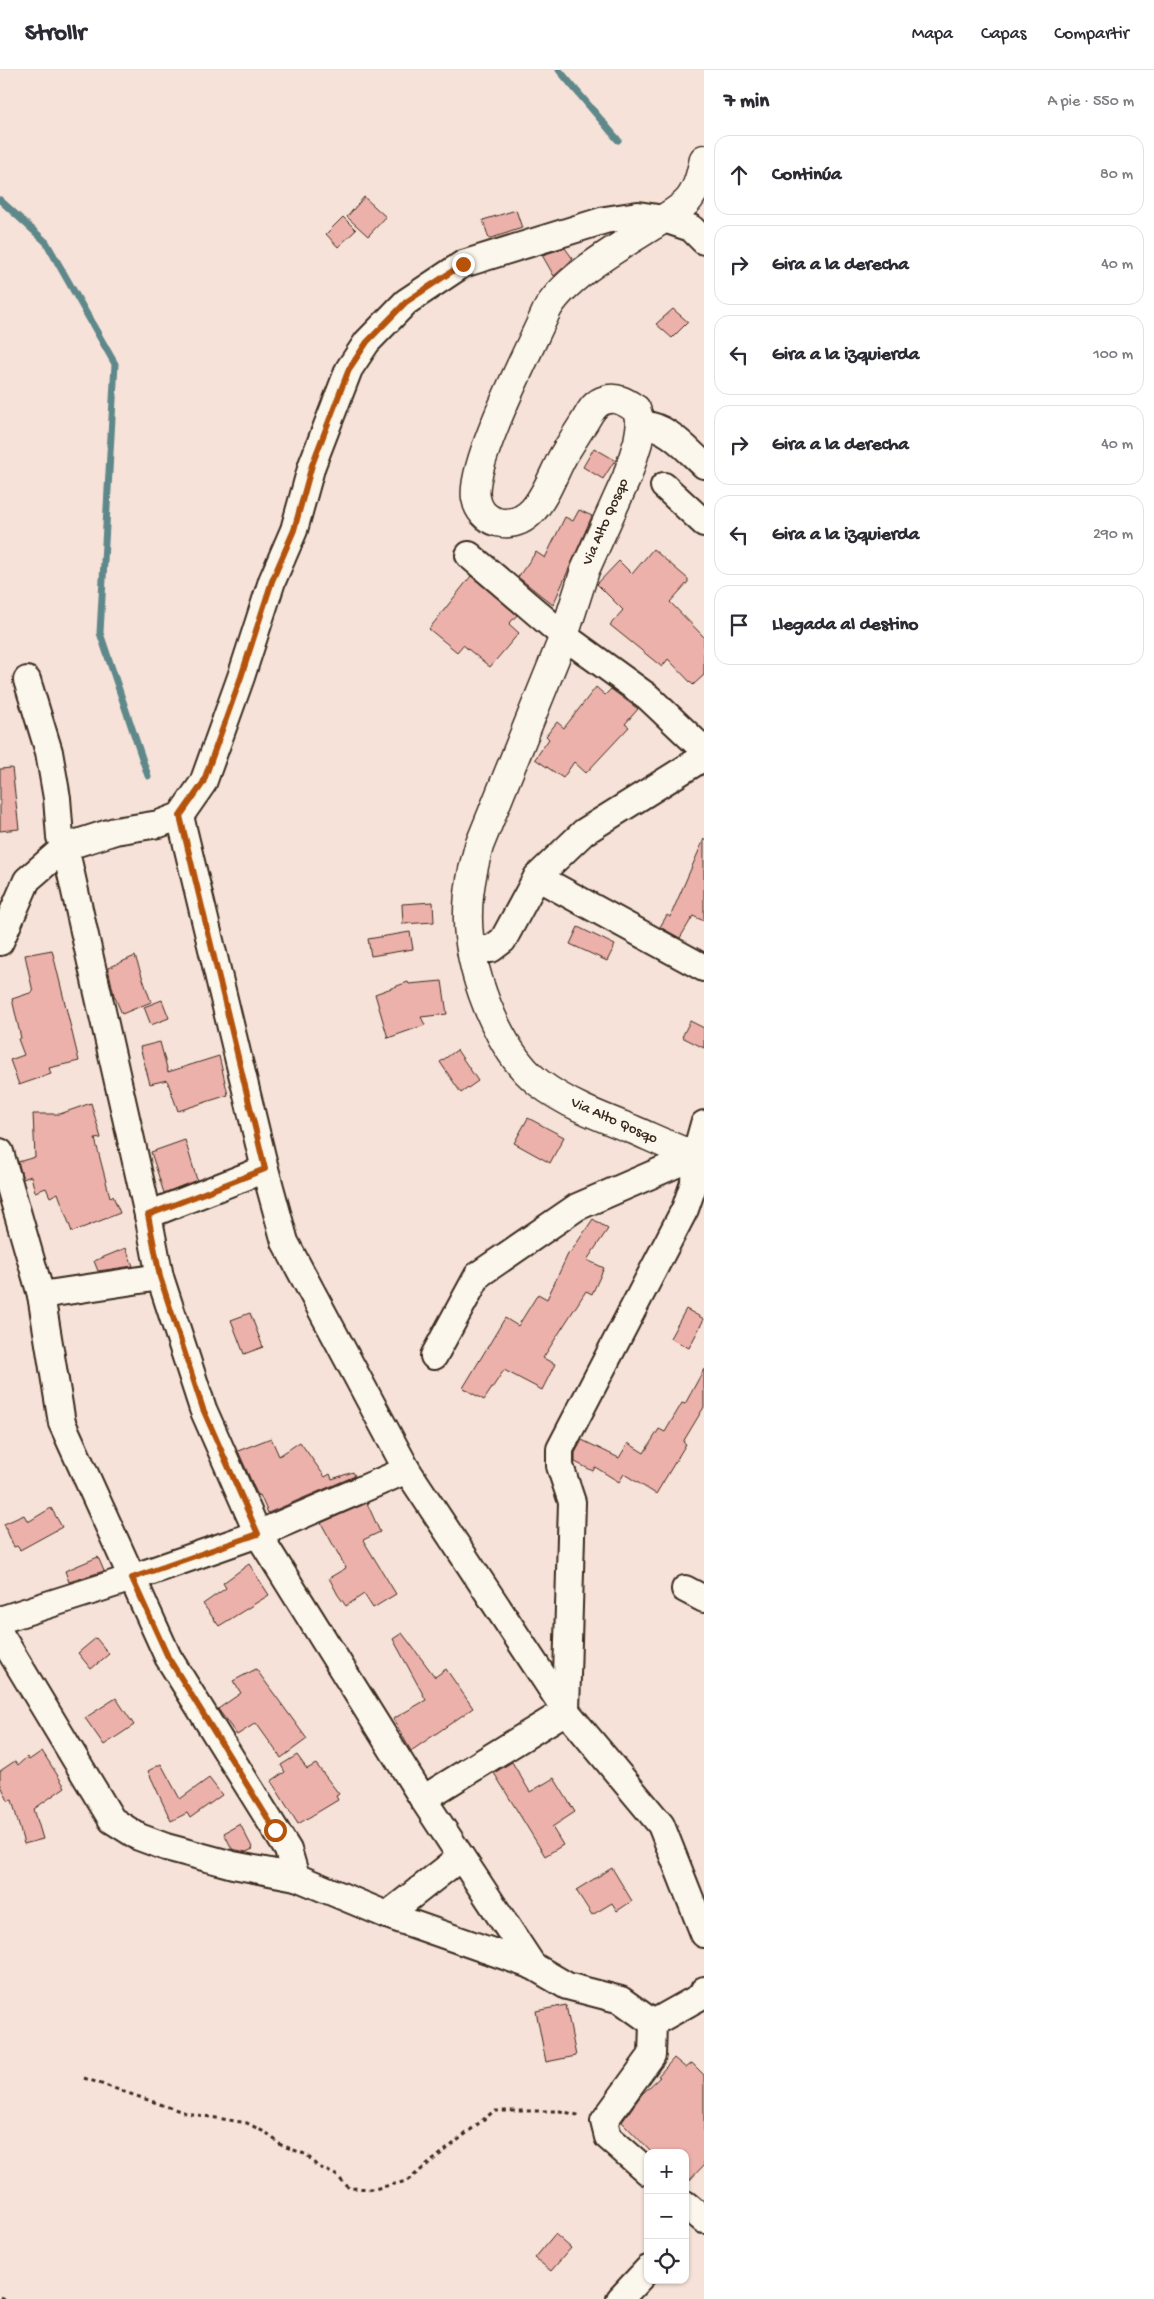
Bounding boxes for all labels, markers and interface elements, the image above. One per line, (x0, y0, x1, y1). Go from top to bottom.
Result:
text: Strollr (25, 20, 86, 49)
text: Mapa (912, 24, 953, 45)
text: Capas (981, 24, 1026, 45)
text: Compartir (1054, 24, 1129, 45)
text: 7 min (724, 90, 769, 115)
text: A pie · 550 m (1048, 93, 1134, 112)
icon: ahead (725, 161, 753, 189)
text: Continúa (772, 164, 842, 187)
text: 80 m (1100, 166, 1133, 185)
icon: right (725, 251, 753, 279)
route end (452, 253, 475, 276)
text: Gira a la derecha (772, 254, 909, 277)
text: 40 m (1101, 256, 1133, 275)
icon: left (725, 341, 753, 369)
text: Gira a la izquierda (772, 344, 919, 367)
text: 100 m (1093, 346, 1133, 365)
icon: right (725, 431, 753, 459)
text: Gira a la derecha (772, 434, 909, 457)
text: 40 m (1101, 436, 1133, 455)
street label: Via Alto Qosqo (578, 476, 633, 569)
icon: left (725, 521, 753, 549)
text: Gira a la izquierda (772, 524, 919, 547)
text: 290 m (1093, 526, 1133, 545)
icon: arrive (725, 611, 753, 639)
text: Llegada al destino (772, 614, 918, 637)
street label: Via Alto Qosqo (567, 1093, 660, 1148)
route start (264, 1819, 287, 1842)
map controls (644, 2149, 689, 2284)
button: + (644, 2149, 689, 2194)
button: − (644, 2194, 689, 2239)
button: locate (644, 2239, 689, 2284)

